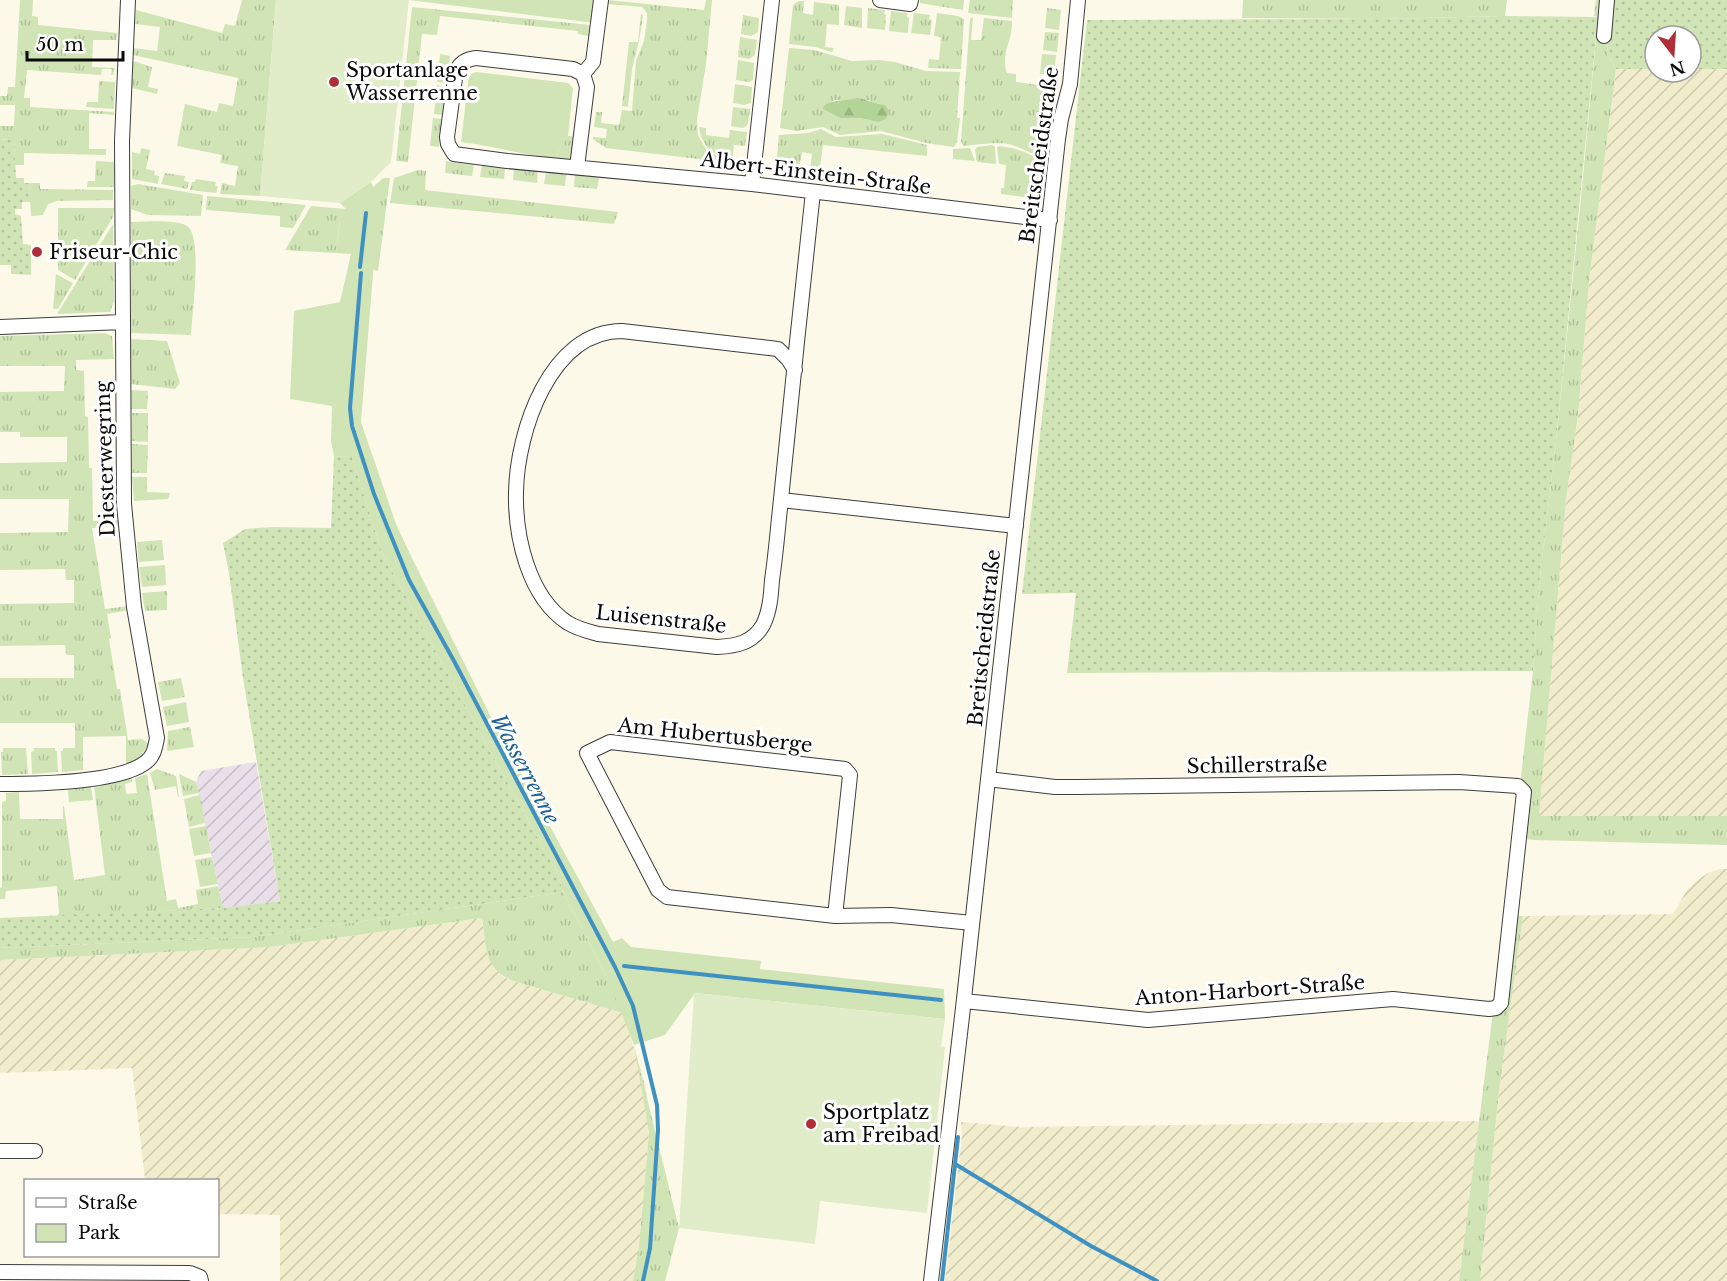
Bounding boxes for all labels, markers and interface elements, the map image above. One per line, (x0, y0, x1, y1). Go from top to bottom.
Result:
scale bar (27, 24, 123, 62)
north arrow (1643, 24, 1703, 84)
text: 50 m (36, 34, 84, 56)
text: N (1667, 57, 1688, 80)
place label: Sportanlage Wasserrenne (345, 58, 478, 105)
street label: Breitscheidstraße (1015, 65, 1063, 245)
marker: Sportanlage Wasserrenne (327, 75, 341, 89)
street label: Albert-Einstein-Straße (699, 147, 933, 199)
place label: Friseur-Chic (49, 240, 178, 264)
marker: Friseur-Chic (30, 245, 44, 259)
street label: Diesterwegring (90, 380, 120, 537)
street label: Breitscheidstraße (963, 548, 1005, 728)
street label: Luisenstraße (594, 600, 728, 638)
water label: Wasserrenne (485, 709, 565, 829)
street label: Am Hubertusberge (615, 713, 814, 757)
street label: Schillerstraße (1187, 752, 1327, 778)
street label: Anton-Harbort-Straße (1133, 970, 1366, 1010)
place label: Sportplatz am Freibad (823, 1100, 940, 1147)
marker: Sportplatz am Freibad (804, 1117, 818, 1131)
legend (24, 1179, 219, 1257)
text: Straße (78, 1192, 138, 1214)
text: Park (78, 1222, 120, 1244)

